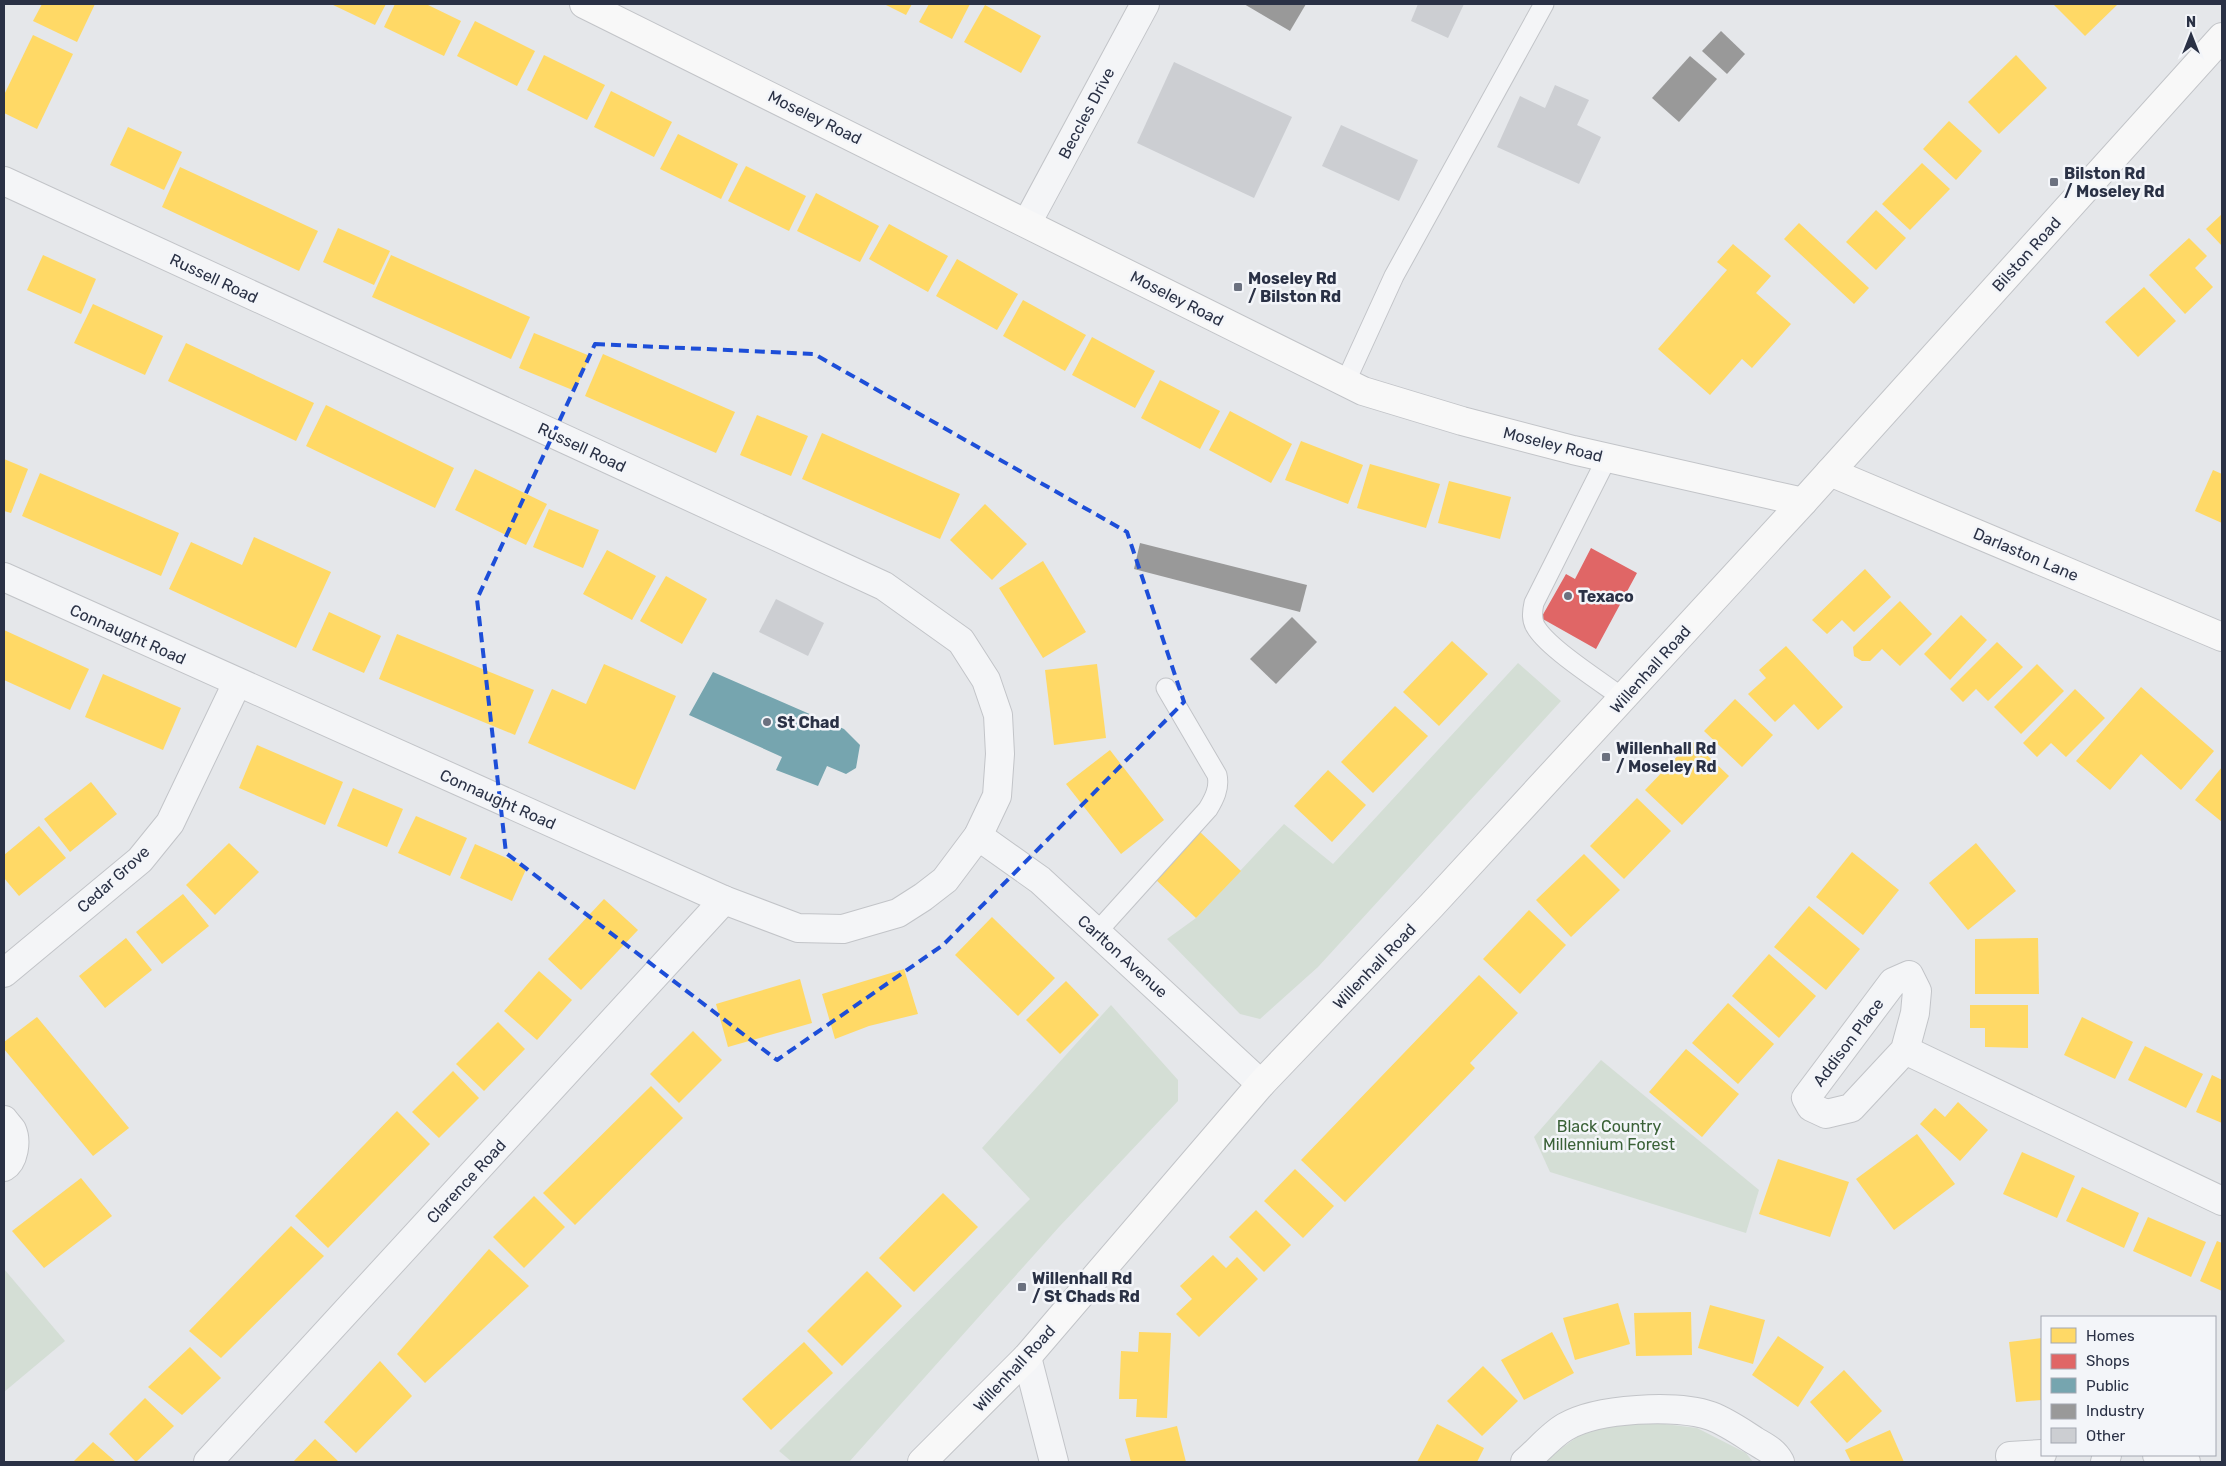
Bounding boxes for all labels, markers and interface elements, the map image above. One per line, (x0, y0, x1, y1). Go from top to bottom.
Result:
north arrow (2166, 10, 2216, 60)
text: N (2186, 14, 2196, 31)
street label: Beccles Drive (1054, 64, 1118, 162)
street label: Moseley Road (765, 87, 865, 148)
place label: Bilston Rd / Moseley Rd (2064, 164, 2165, 201)
marker: Bilston Rd / Moseley Rd (2048, 176, 2060, 188)
street label: Bilston Road (1988, 213, 2065, 295)
street label: Russell Road (167, 250, 261, 307)
street label: Moseley Road (1127, 267, 1226, 330)
place label: Moseley Rd / Bilston Rd (1248, 269, 1341, 306)
marker: Moseley Rd / Bilston Rd (1232, 281, 1244, 293)
street label: Russell Road (535, 419, 629, 476)
street label: Moseley Road (1501, 423, 1605, 466)
street label: Darlaston Lane (1970, 524, 2081, 585)
place label: Texaco (1578, 587, 1634, 606)
marker: Texaco (1562, 590, 1574, 602)
street label: Connaught Road (67, 600, 189, 669)
street label: Willenhall Road (1606, 622, 1695, 717)
place label: St Chad (777, 713, 840, 732)
marker: St Chad (761, 716, 773, 728)
place label: Willenhall Rd / Moseley Rd (1616, 739, 1717, 776)
marker: Willenhall Rd / Moseley Rd (1600, 751, 1612, 763)
street label: Connaught Road (437, 765, 559, 834)
street label: Cedar Grove (73, 842, 153, 917)
street label: Carlton Avenue (1074, 911, 1171, 1002)
street label: Willenhall Road (1329, 920, 1420, 1013)
street label: Addison Place (1809, 995, 1888, 1090)
park label: Black Country Millennium Forest (1543, 1117, 1675, 1154)
street label: Clarence Road (423, 1136, 510, 1227)
place label: Willenhall Rd / St Chads Rd (1032, 1269, 1140, 1306)
marker: Willenhall Rd / St Chads Rd (1016, 1281, 1028, 1293)
legend (2041, 1316, 2216, 1456)
street label: Willenhall Road (969, 1321, 1059, 1416)
text: Homes (2086, 1327, 2135, 1345)
text: Shops (2086, 1352, 2130, 1370)
text: Public (2086, 1377, 2129, 1395)
text: Industry (2086, 1402, 2145, 1420)
text: Other (2086, 1427, 2126, 1445)

